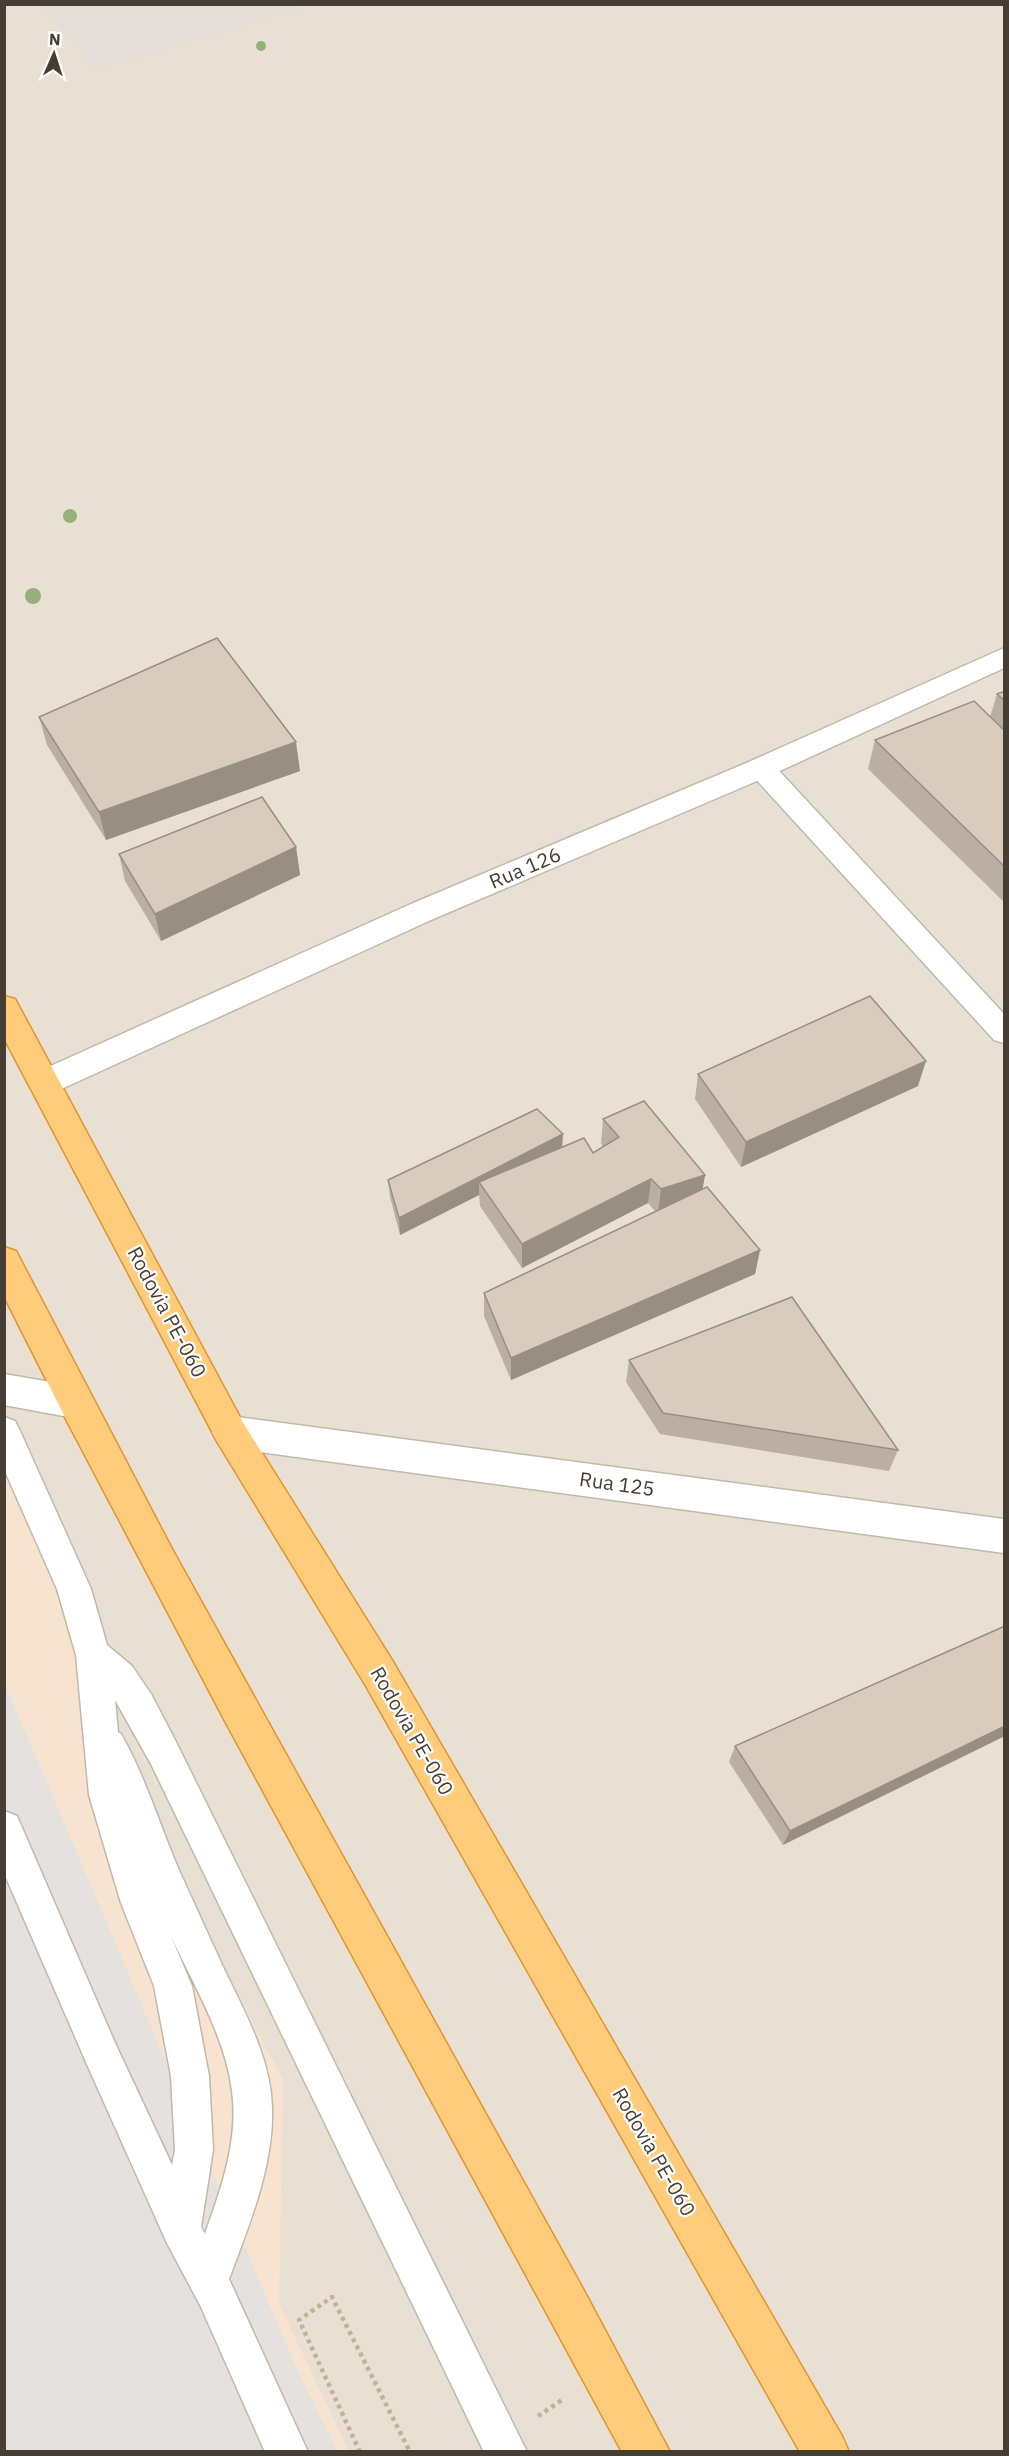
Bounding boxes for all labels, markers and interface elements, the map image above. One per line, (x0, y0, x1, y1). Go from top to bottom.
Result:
north arrow (24, 24, 84, 84)
text: N (48, 29, 61, 49)
street label: Rua 126 (485, 840, 565, 895)
street label: Rodovia PE-060 (122, 1242, 213, 1382)
street label: Rua 125 (578, 1465, 656, 1502)
street label: Rodovia PE-060 (365, 1661, 460, 1800)
street label: Rodovia PE-060 (607, 2082, 702, 2221)

